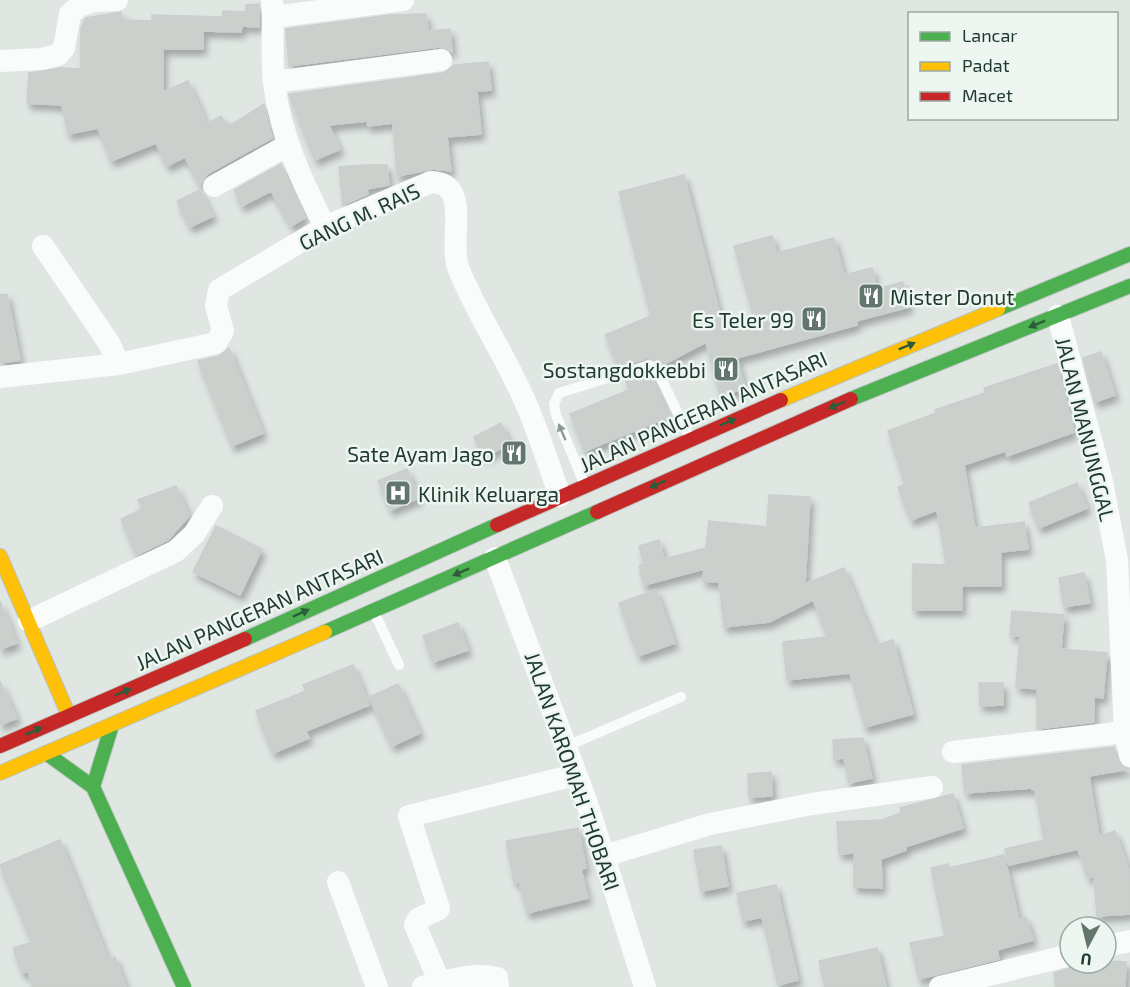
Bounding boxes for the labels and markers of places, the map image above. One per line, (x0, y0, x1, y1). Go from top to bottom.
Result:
restaurant icon: Mister Donut (856, 281, 886, 311)
place label: Mister Donut (890, 284, 1014, 309)
restaurant icon: Es Teler 99 (799, 304, 829, 334)
place label: Es Teler 99 (692, 307, 794, 332)
restaurant icon: Sostangdokkebbi (711, 354, 741, 384)
place label: Sostangdokkebbi (543, 357, 706, 382)
restaurant icon: Sate Ayam Jago (499, 438, 529, 468)
place label: Sate Ayam Jago (347, 441, 494, 466)
hospital icon: Klinik Keluarga (383, 478, 413, 508)
place label: Klinik Keluarga (418, 481, 559, 506)

